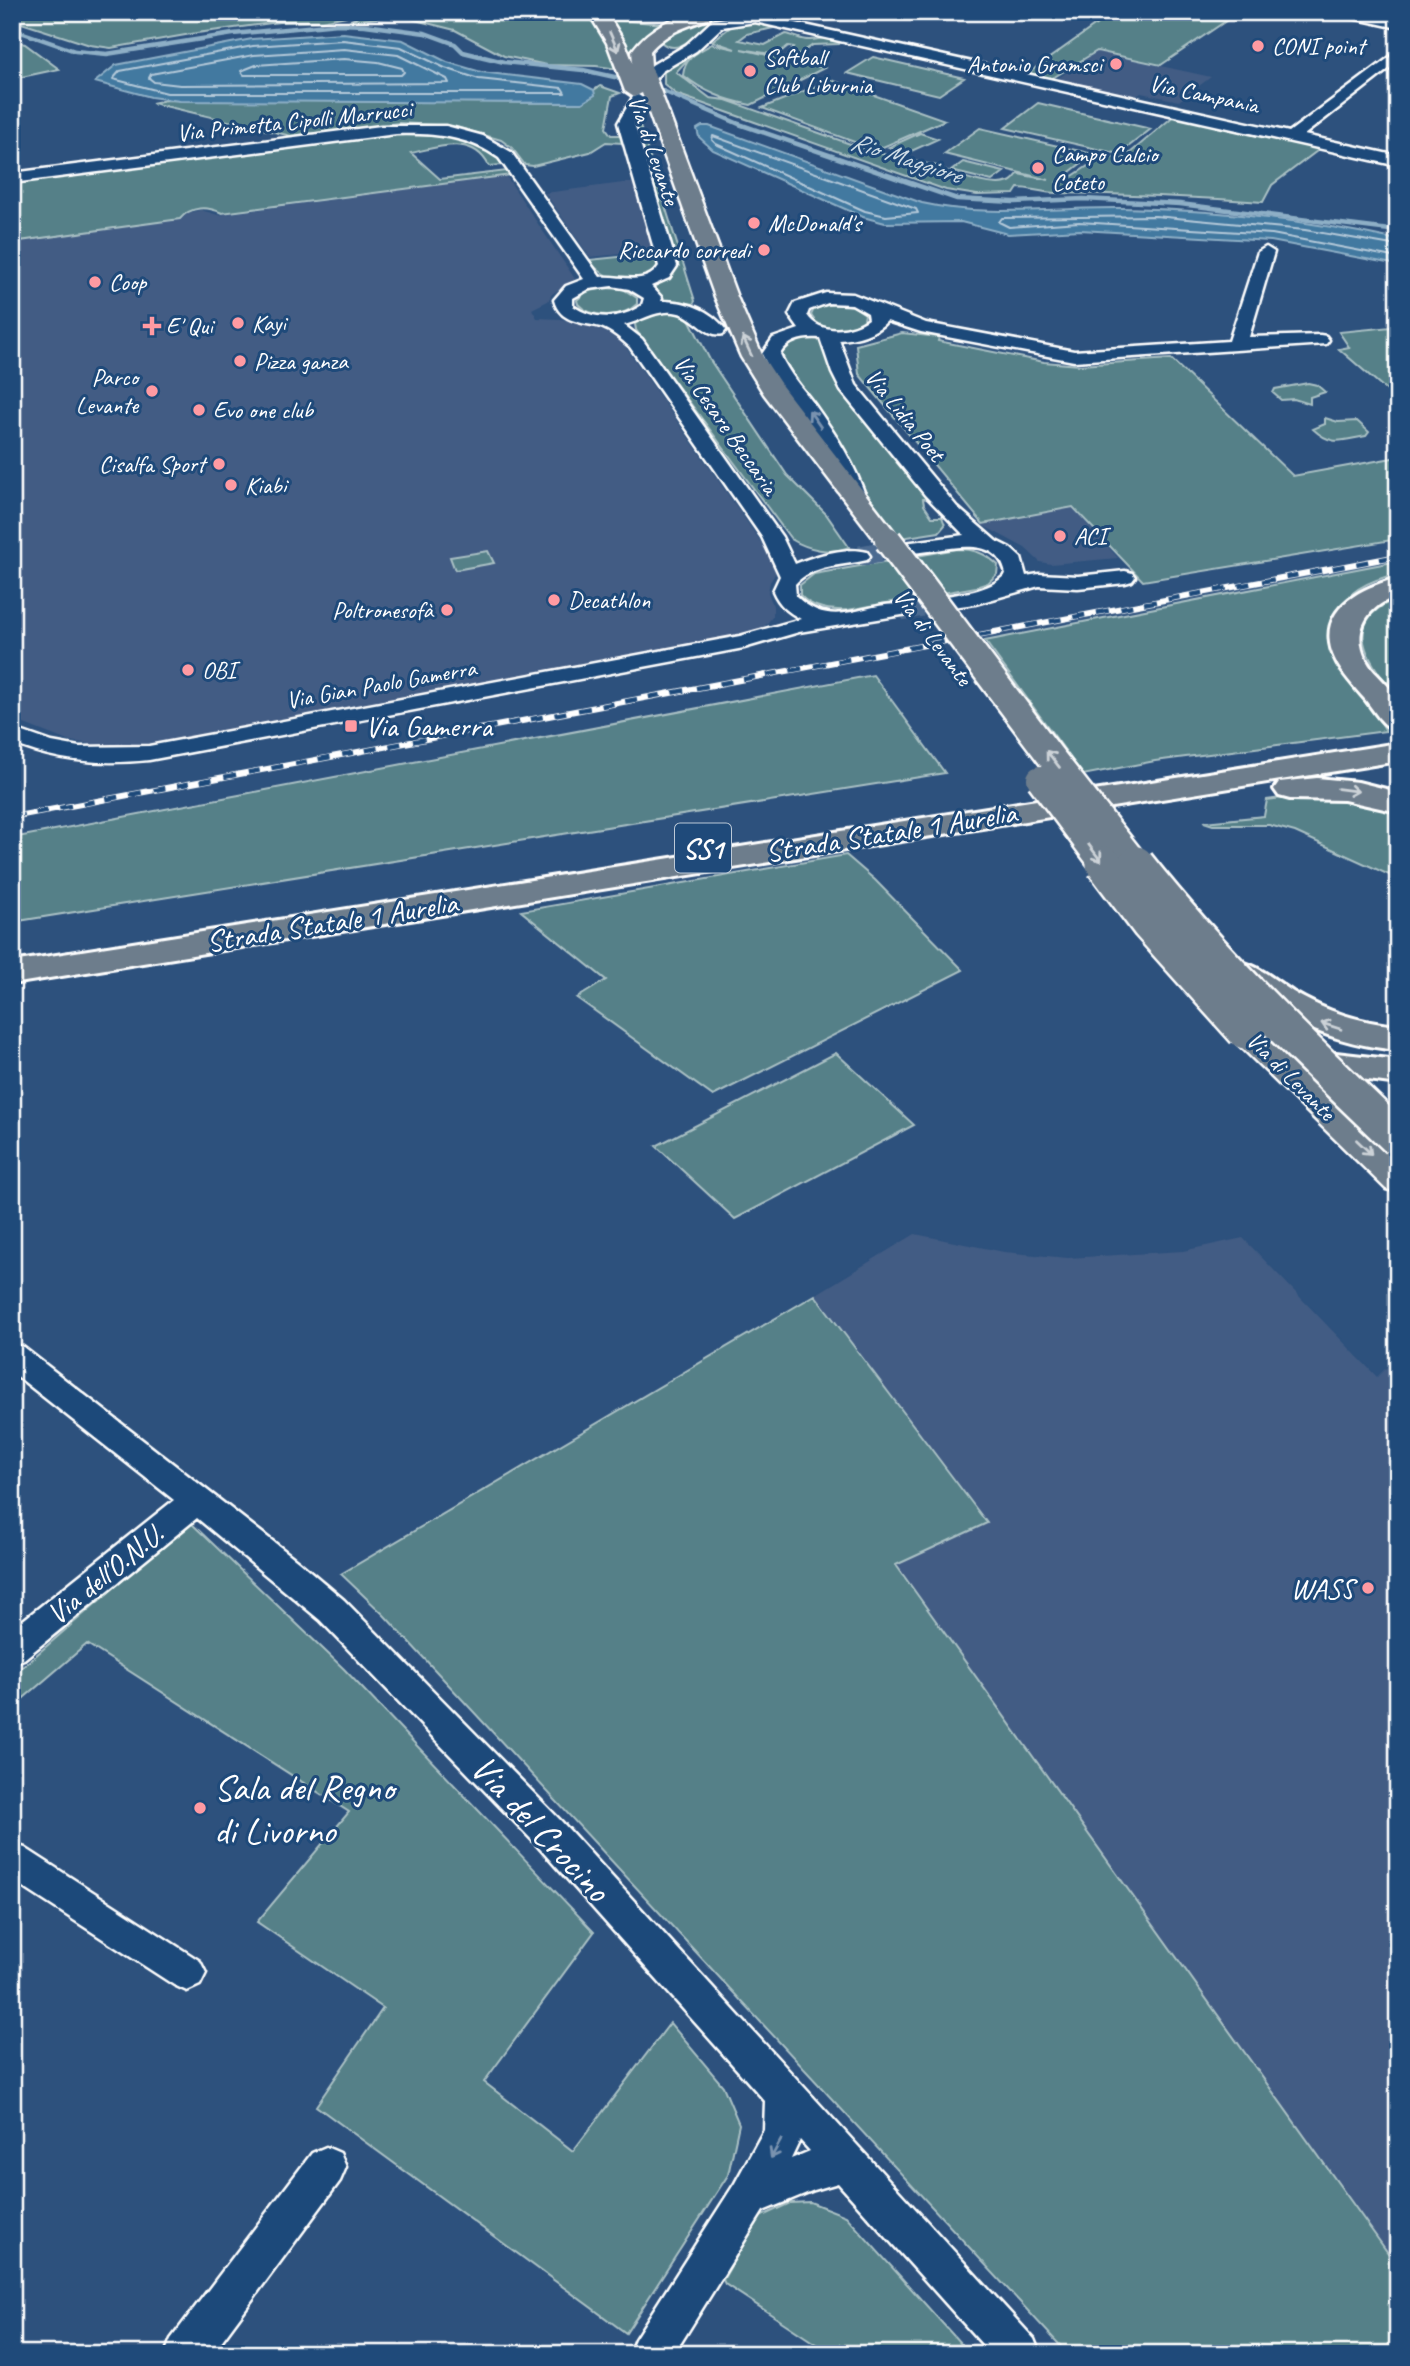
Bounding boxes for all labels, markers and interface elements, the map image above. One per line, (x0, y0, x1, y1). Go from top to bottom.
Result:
one-way arrow (608, 31, 621, 52)
place label: CONI point (1272, 31, 1368, 61)
marker: CONI point (1250, 38, 1266, 54)
place label: Softball Club Liburnia (764, 42, 874, 100)
place label: Antonio Gramsci (967, 49, 1105, 79)
marker: Antonio Gramsci (1108, 56, 1124, 72)
marker: Softball Club Liburnia (742, 63, 758, 79)
street label: Via Campania (1146, 68, 1264, 121)
street label: Via di Levante (621, 91, 687, 211)
street label: Via Primetta Cipolli Marrucci (175, 93, 415, 148)
water label: Rio Maggiore (847, 125, 969, 192)
place label: Campo Calcio Coteto (1052, 139, 1160, 197)
marker: Campo Calcio Coteto (1030, 160, 1046, 176)
place label: McDonald's (768, 208, 864, 238)
marker: McDonald's (746, 215, 762, 231)
place label: Riccardo corredi (618, 235, 754, 265)
marker: Riccardo corredi (756, 242, 772, 258)
place label: Coop (109, 267, 147, 297)
marker: Coop (87, 274, 103, 290)
place label: Kayi (252, 308, 288, 338)
place label: E' Qui (166, 311, 215, 341)
marker: Kayi (230, 315, 246, 331)
marker: E' Qui (144, 318, 160, 334)
one-way arrow (740, 336, 753, 357)
place label: Pizza ganza (254, 346, 349, 376)
street label: Via Cesare Beccaria (667, 350, 786, 502)
marker: Pizza ganza (232, 353, 248, 369)
place label: Parco Levante (76, 362, 141, 420)
street label: Via Lidia Poet (859, 363, 953, 469)
marker: Parco Levante (144, 383, 160, 399)
place label: Evo one club (213, 395, 314, 425)
marker: Evo one club (191, 402, 207, 418)
one-way arrow (808, 410, 822, 429)
place label: Cisalfa Sport (99, 449, 208, 479)
marker: Cisalfa Sport (211, 456, 227, 472)
place label: Kiabi (245, 470, 290, 500)
marker: Kiabi (223, 477, 239, 493)
place label: ACI (1074, 521, 1112, 551)
marker: ACI (1052, 528, 1068, 544)
street label: Via di Levante (887, 583, 980, 693)
place label: Decathlon (568, 585, 650, 615)
marker: Decathlon (546, 592, 562, 608)
place label: Poltronesofà (332, 595, 435, 625)
marker: Poltronesofà (439, 602, 455, 618)
street label: Via Gian Paolo Gamerra (284, 652, 480, 715)
place label: OBI (202, 655, 241, 685)
marker: OBI (180, 662, 196, 678)
place label: Via Gamerra (365, 707, 494, 745)
marker: Via Gamerra (343, 718, 359, 734)
one-way arrow (1046, 751, 1061, 769)
one-way arrow (1336, 783, 1359, 796)
street label: Strada Statale 1 Aurelia (763, 793, 1021, 871)
road number: SS1 (675, 824, 731, 872)
one-way arrow (1088, 843, 1102, 862)
street label: Strada Statale 1 Aurelia (204, 883, 462, 961)
one-way arrow (1320, 1019, 1342, 1032)
street label: Via di Levante (1240, 1025, 1343, 1128)
one-way arrow (1355, 1139, 1372, 1156)
street label: Via dell'O.N.U. (39, 1515, 171, 1633)
place label: WASS (1291, 1569, 1358, 1607)
marker: WASS (1360, 1580, 1376, 1596)
street label: Via del Crocino (461, 1745, 622, 1913)
place label: Sala del Regno di Livorno (214, 1764, 398, 1854)
marker: Sala del Regno di Livorno (192, 1800, 208, 1816)
one-way arrow (768, 2138, 782, 2158)

